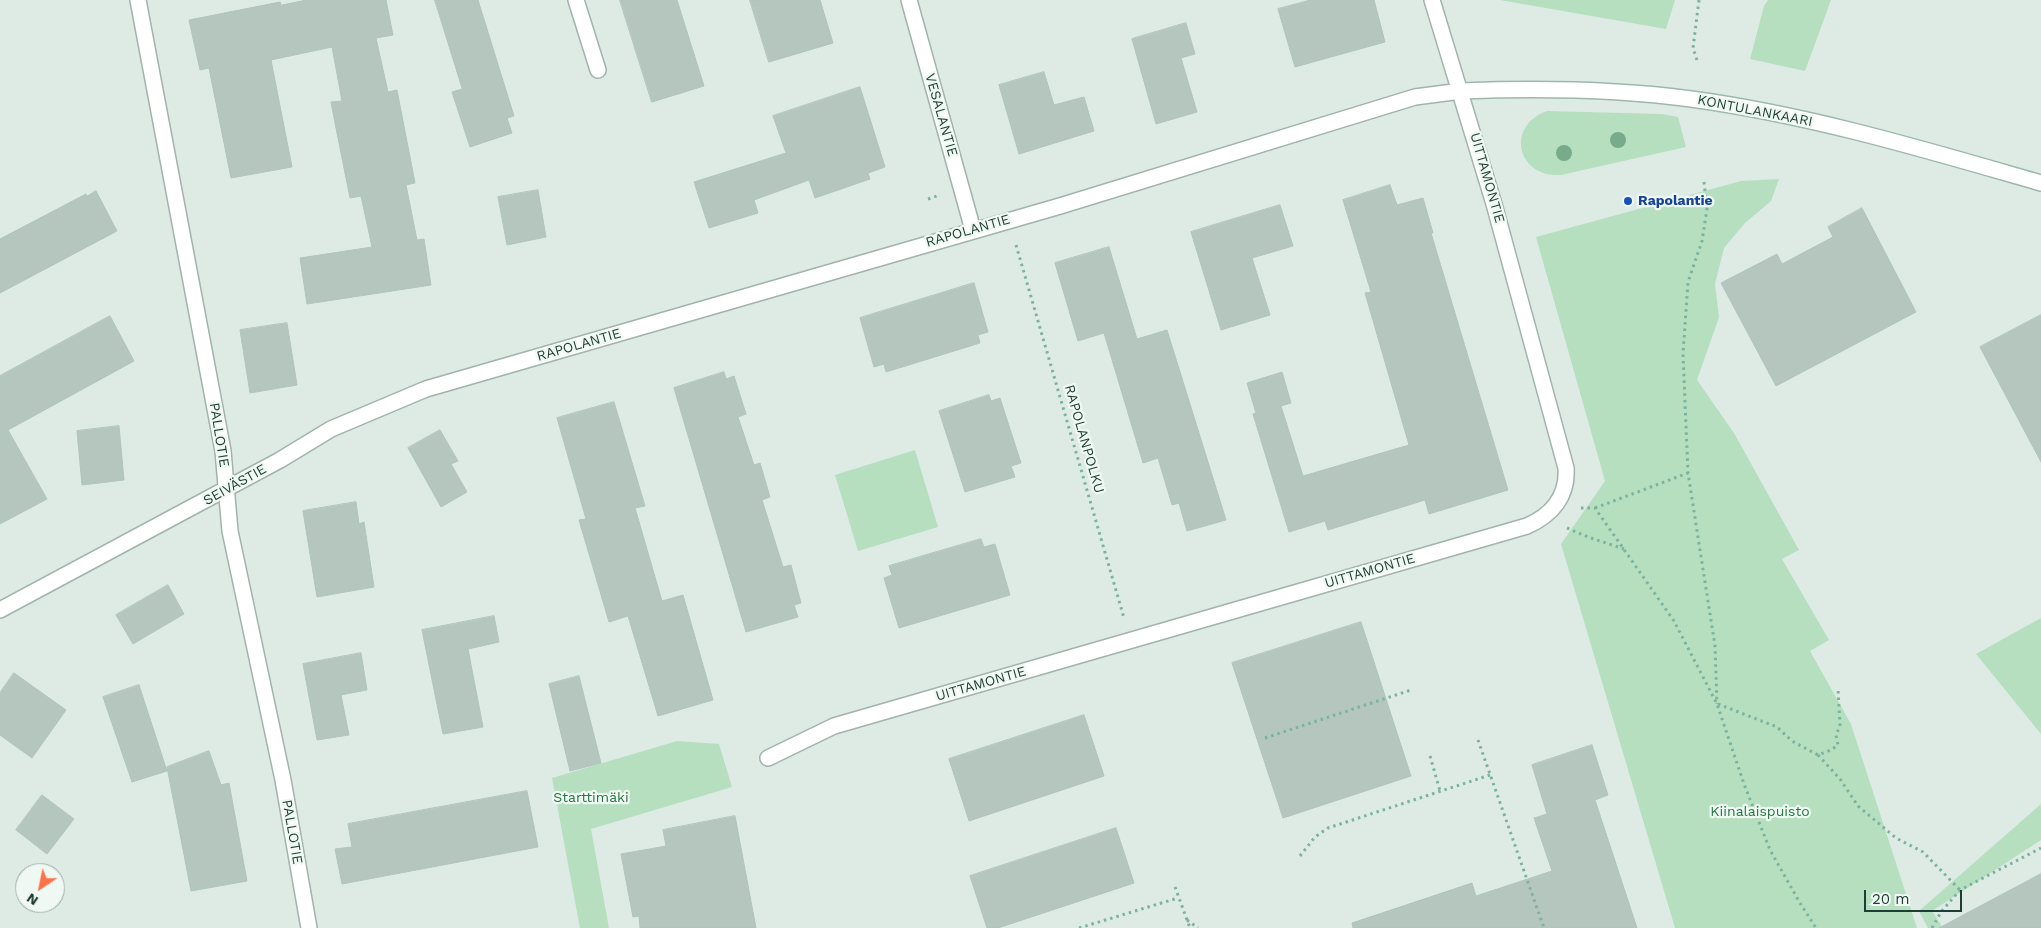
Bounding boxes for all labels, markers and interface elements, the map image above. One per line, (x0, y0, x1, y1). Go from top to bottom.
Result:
street label: VESALANTIE (921, 72, 961, 158)
street label: KONTULANKAARI (1696, 92, 1814, 130)
street label: UITTAMONTIE (1466, 131, 1508, 225)
place label: Rapolantie (1638, 193, 1713, 209)
marker: Rapolantie (1622, 195, 1634, 207)
street label: RAPOLANTIE (924, 211, 1012, 251)
street label: RAPOLANTIE (535, 325, 623, 365)
street label: RAPOLANPOLKU (1060, 383, 1108, 495)
street label: PALLOTIE (206, 401, 232, 469)
street label: SEIVÄSTIE (201, 461, 269, 509)
street label: UITTAMONTIE (1323, 550, 1417, 592)
street label: UITTAMONTIE (934, 663, 1028, 705)
park label: Starttimäki (553, 790, 629, 806)
street label: PALLOTIE (278, 798, 306, 866)
park label: Kiinalaispuisto (1710, 804, 1810, 820)
north arrow (15, 863, 65, 913)
scale bar (1866, 880, 1964, 912)
text: N (23, 890, 41, 909)
text: 20 m (1872, 890, 1910, 908)

